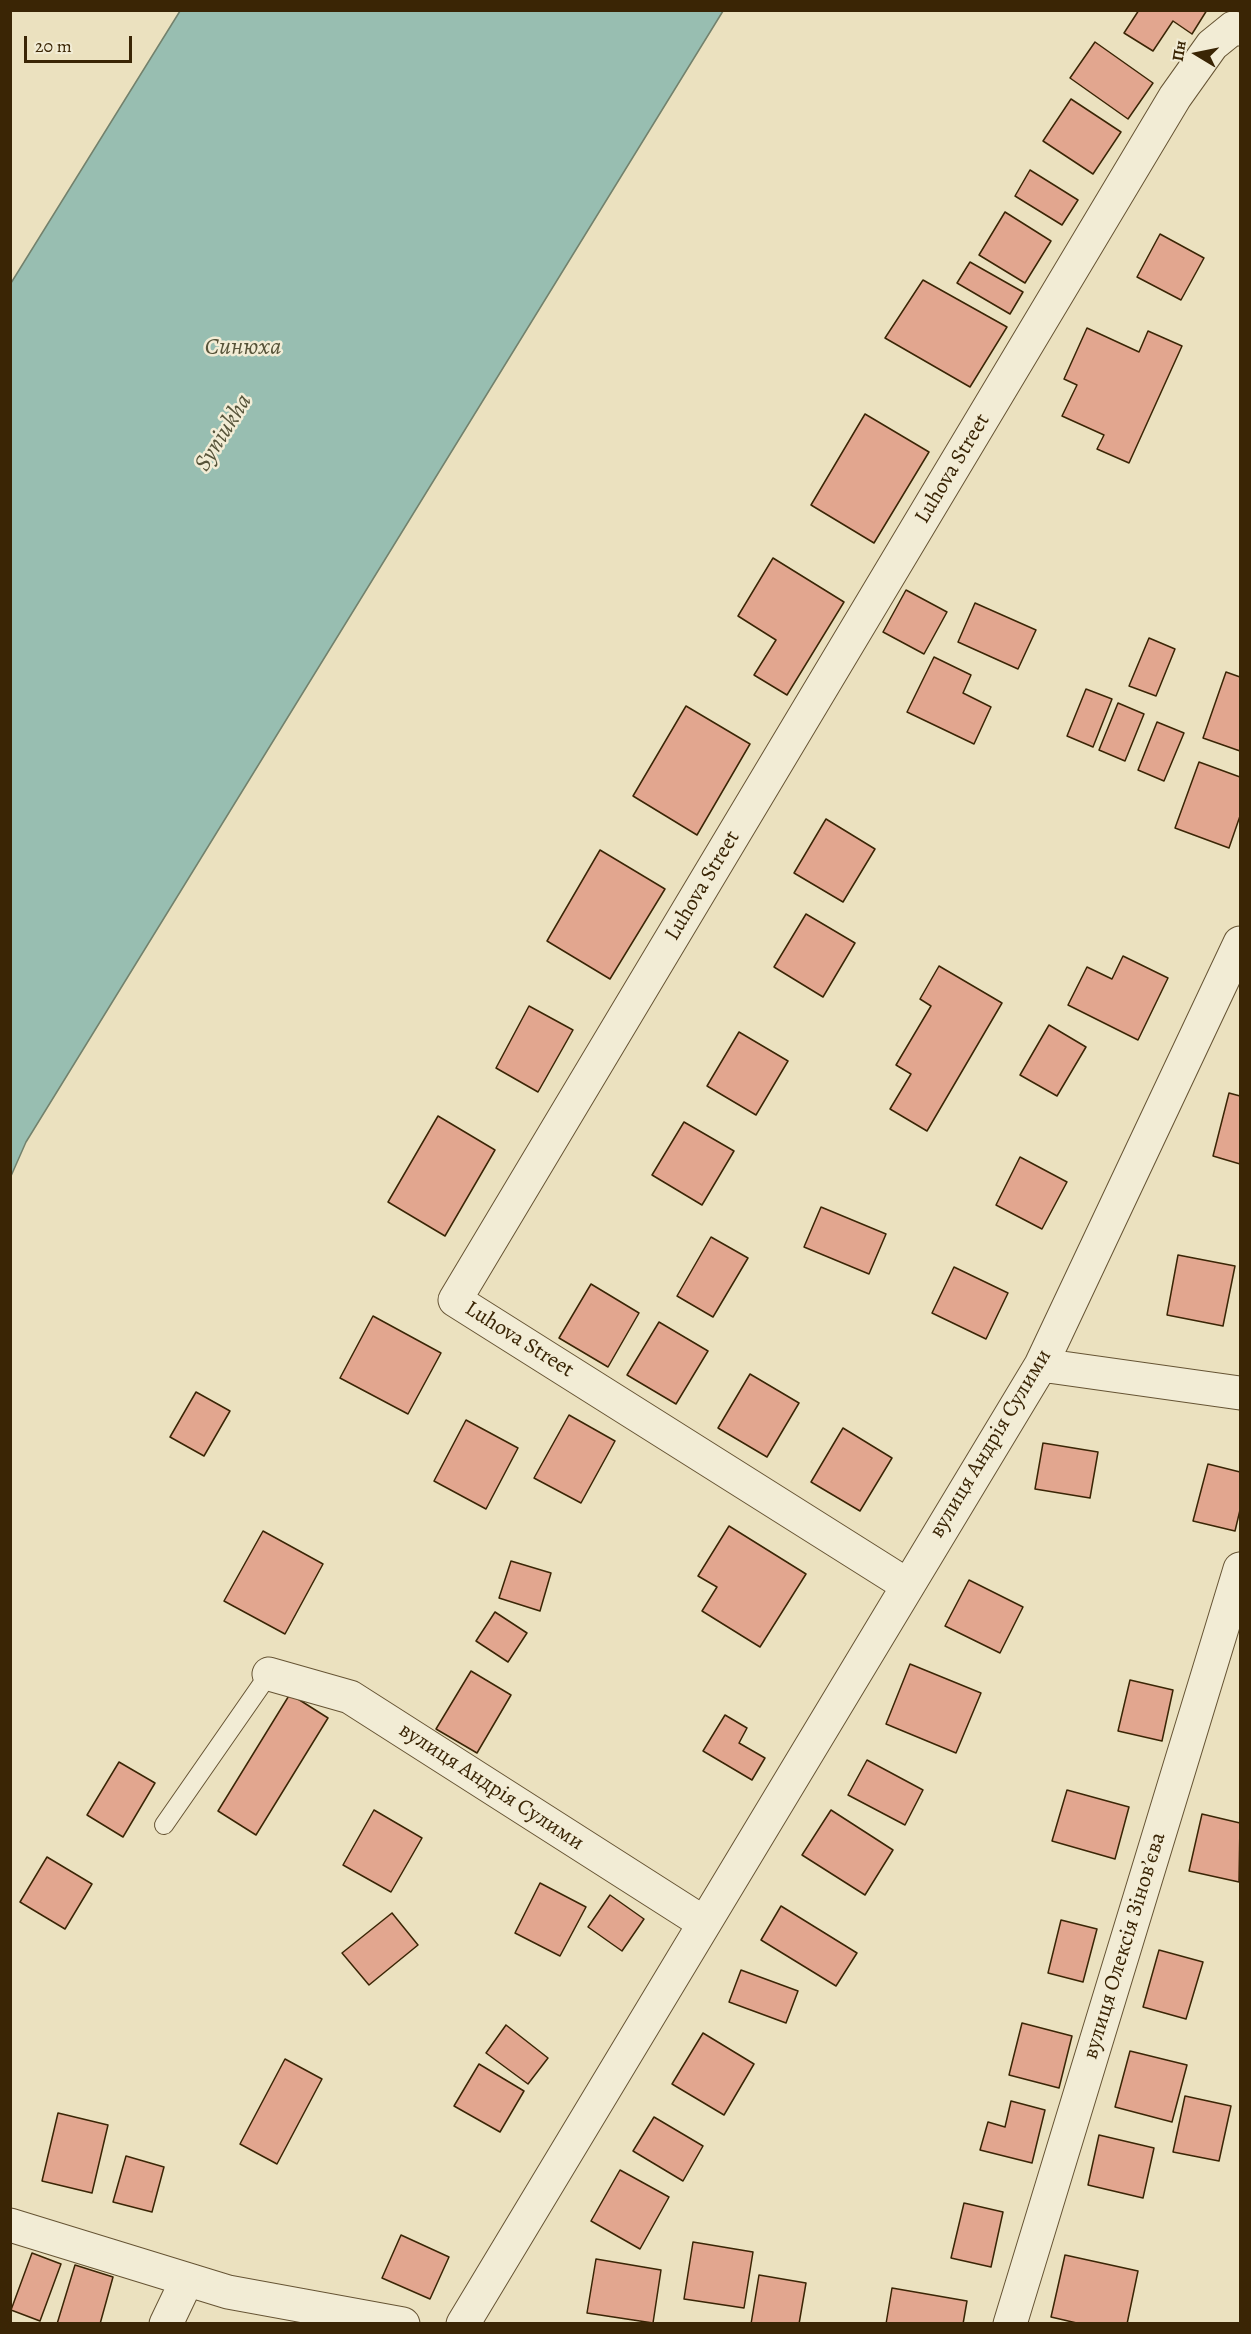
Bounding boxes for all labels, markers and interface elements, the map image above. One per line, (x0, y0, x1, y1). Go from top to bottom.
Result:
scale bar (27, 24, 135, 62)
north arrow (1167, 24, 1227, 84)
text: 20 m (35, 34, 72, 58)
text: Пн (1167, 39, 1192, 63)
water label: Синюха (205, 334, 281, 362)
water label: Syniukha (189, 389, 259, 477)
street label: Luhova Street (910, 409, 996, 529)
street label: Luhova Street (660, 826, 746, 946)
street label: Luhova Street (460, 1296, 578, 1384)
street label: вулиця Андрія Сулими (924, 1345, 1058, 1543)
street label: вулиця Андрія Сулими (394, 1717, 588, 1857)
street label: вулиця Олексія Зіновʼєва (1078, 1829, 1172, 2063)

